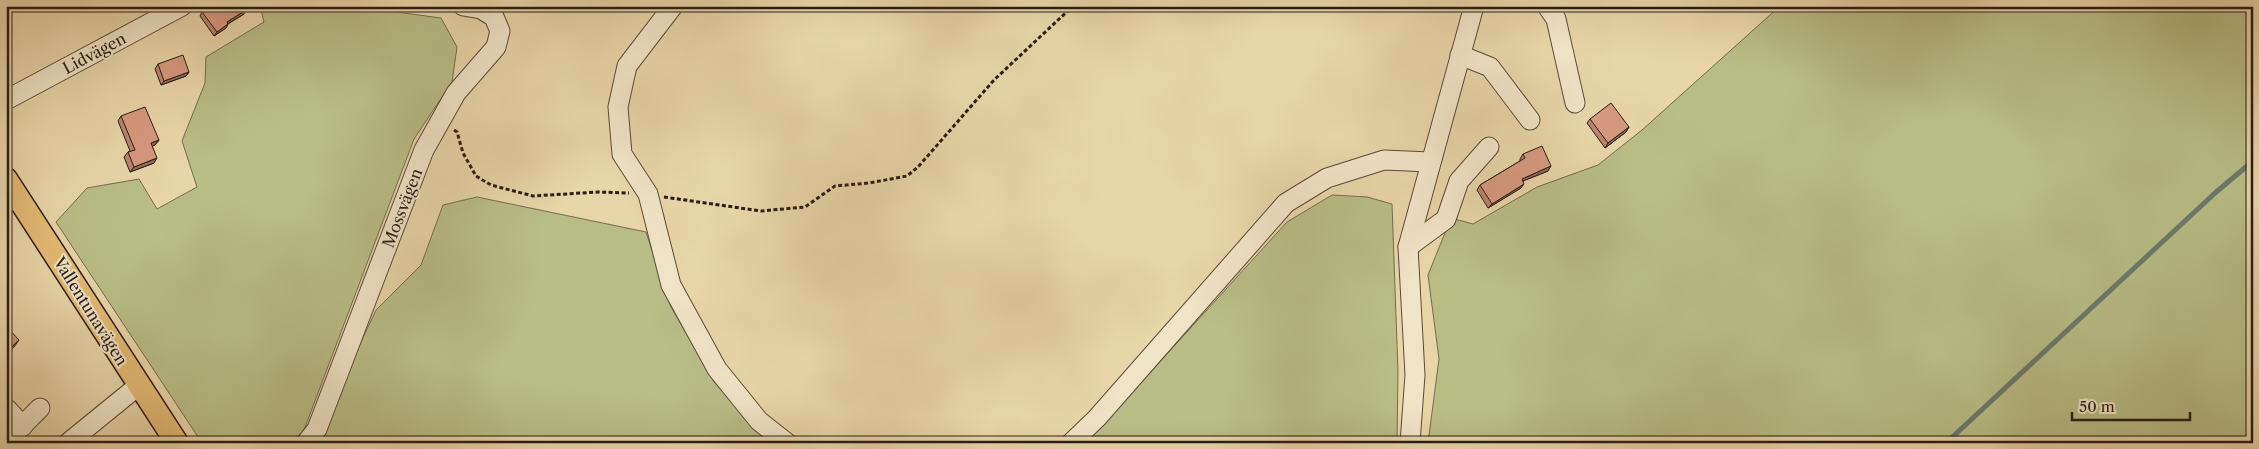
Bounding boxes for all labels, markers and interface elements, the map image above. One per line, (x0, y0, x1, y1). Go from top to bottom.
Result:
street label: Lidvägen (59, 28, 129, 78)
street label: Mossvägen (378, 165, 426, 251)
street label: Vallentunavägen (49, 252, 132, 369)
scale bar (2072, 389, 2189, 421)
text: 50 m (2079, 397, 2115, 416)

